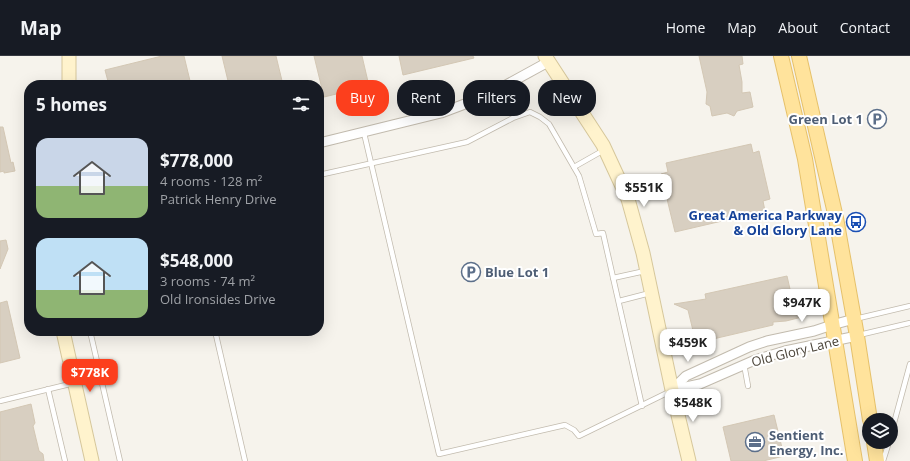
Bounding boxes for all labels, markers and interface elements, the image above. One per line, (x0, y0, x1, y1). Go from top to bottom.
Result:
text: Map (20, 15, 61, 41)
text: Home (666, 18, 705, 37)
text: Map (727, 18, 756, 37)
text: About (778, 18, 818, 37)
text: Contact (840, 18, 890, 37)
chip: Buy (336, 80, 389, 116)
chip: Rent (397, 80, 455, 116)
chip: Filters (463, 80, 530, 116)
chip: New (538, 80, 596, 116)
text: 5 homes (36, 93, 107, 116)
icon: filters (290, 93, 312, 115)
parking icon: Green Lot 1 (866, 108, 888, 130)
place label: Green Lot 1 (789, 110, 863, 128)
text: $778,000 (160, 149, 233, 172)
icon: home (68, 154, 116, 202)
text: 4 rooms · 128 m² (160, 172, 262, 190)
pin: $551K (616, 174, 672, 208)
text: $551K (625, 178, 663, 196)
text: Patrick Henry Drive (160, 190, 277, 208)
place label: Great America Parkway & Old Glory Lane (689, 206, 843, 239)
bus stop icon: Great America Parkway & Old Glory Lane (845, 211, 867, 233)
text: $548,000 (160, 249, 233, 272)
icon: home (68, 254, 116, 302)
parking icon: Blue Lot 1 (460, 261, 482, 283)
place label: Blue Lot 1 (485, 263, 549, 281)
text: 3 rooms · 74 m² (160, 272, 255, 290)
pin: $947K (774, 289, 830, 323)
text: Old Ironsides Drive (160, 290, 276, 308)
text: $947K (783, 293, 821, 311)
pin: $459K (660, 329, 716, 363)
street label: Old Glory Lane (749, 331, 841, 371)
text: $459K (669, 333, 707, 351)
pin: $778K (62, 359, 118, 393)
text: $778K (71, 363, 109, 381)
pin: $548K (665, 389, 721, 423)
text: $548K (674, 393, 712, 411)
map controls (862, 413, 898, 449)
button: layers (862, 413, 898, 449)
place label: Sentient Energy, Inc. (769, 426, 843, 459)
office icon: Sentient Energy, Inc. (744, 431, 766, 453)

